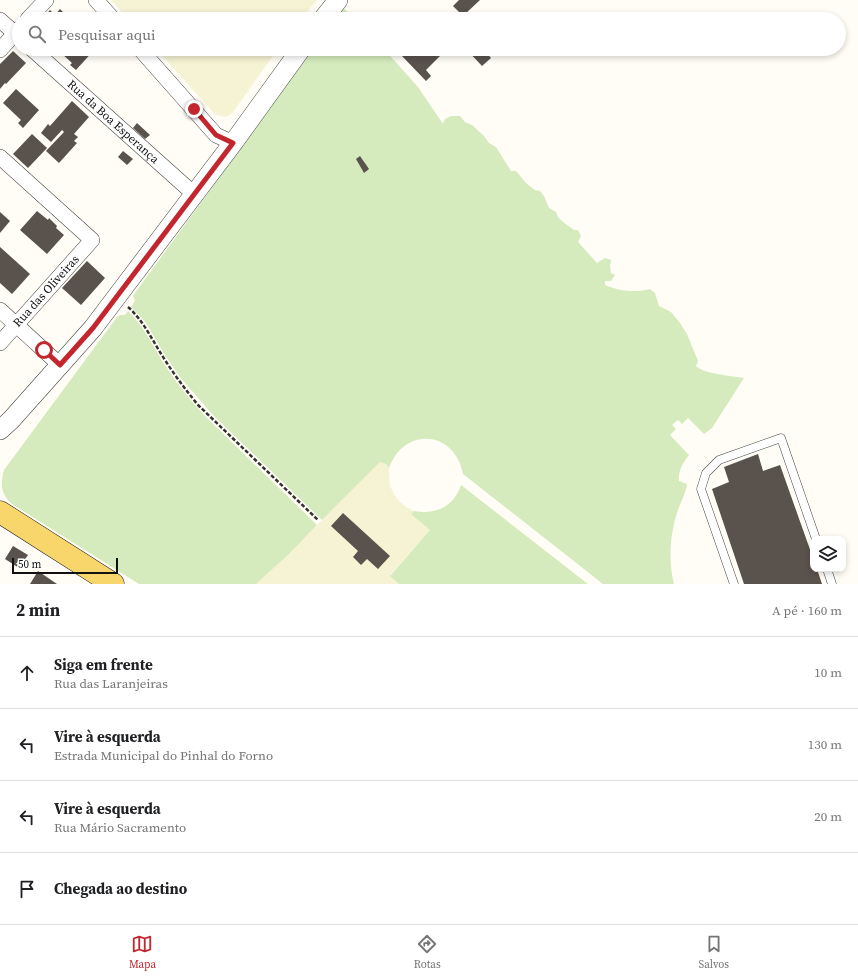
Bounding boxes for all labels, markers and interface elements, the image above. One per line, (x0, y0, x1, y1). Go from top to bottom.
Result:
search box (12, 12, 846, 56)
icon: search (26, 23, 48, 45)
text: Pesquisar aqui (58, 24, 155, 45)
street label: Rua da Boa Esperança (64, 76, 163, 168)
route end (185, 100, 203, 118)
street label: Rua das Oliveiras (9, 252, 83, 330)
route start (35, 341, 53, 359)
map controls (810, 536, 846, 572)
button: layers (810, 536, 846, 572)
scale bar (12, 556, 118, 575)
text: 50 m (18, 557, 41, 572)
text: 2 min (16, 598, 60, 622)
text: A pé · 160 m (772, 602, 842, 619)
text: Siga em frente (54, 654, 153, 675)
icon: ahead (16, 662, 38, 684)
text: 10 m (814, 664, 842, 681)
text: Rua das Laranjeiras (54, 675, 168, 692)
text: Vire à esquerda (54, 726, 161, 747)
icon: left (16, 734, 38, 756)
text: 130 m (808, 736, 842, 753)
text: Estrada Municipal do Pinhal do Forno (54, 747, 273, 764)
text: Vire à esquerda (54, 798, 161, 819)
icon: left (16, 806, 38, 828)
text: 20 m (814, 808, 842, 825)
text: Rua Mário Sacramento (54, 819, 186, 836)
icon: arrive (16, 878, 38, 900)
text: Chegada ao destino (54, 878, 187, 899)
tab: Mapa (129, 933, 156, 972)
tab: Rotas (414, 933, 441, 972)
tab: Salvos (699, 933, 729, 972)

